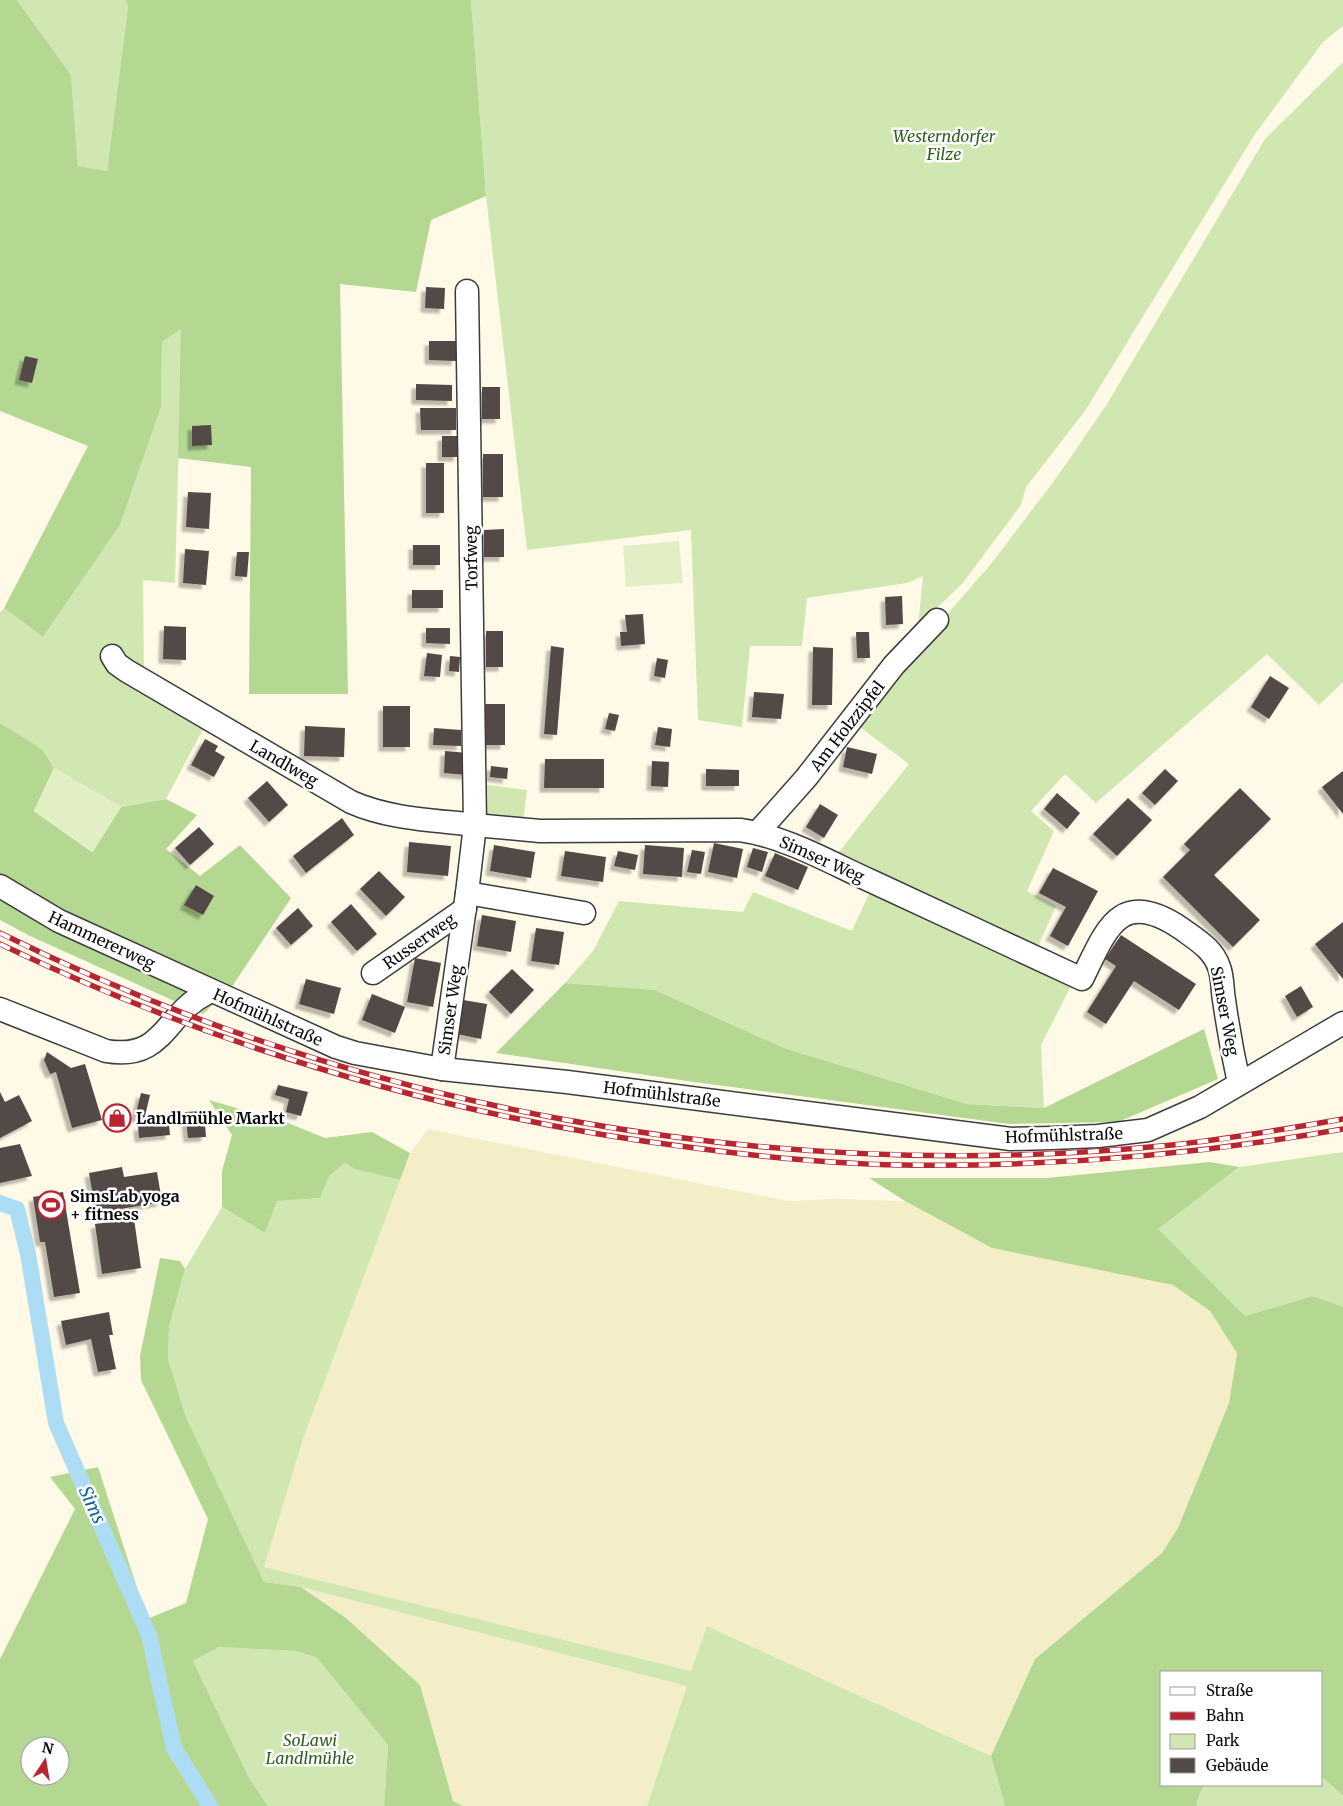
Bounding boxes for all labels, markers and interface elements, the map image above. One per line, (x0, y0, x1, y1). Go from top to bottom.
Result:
park label: Westerndorfer Filze (893, 126, 996, 164)
street label: Torfweg (460, 525, 482, 591)
street label: Am Holzzipfel (805, 677, 888, 776)
street label: Landlweg (246, 735, 322, 791)
street label: Simser Weg (776, 831, 868, 887)
street label: Hammererweg (45, 907, 159, 974)
street label: Russerweg (379, 909, 459, 973)
street label: Simser Weg (434, 963, 466, 1056)
street label: Simser Weg (1207, 964, 1244, 1058)
street label: Hofmühlstraße (210, 984, 326, 1050)
street label: Hofmühlstraße (602, 1077, 722, 1111)
shop icon: Landlmühle Markt (102, 1103, 132, 1133)
place label: Landlmühle Markt (136, 1108, 286, 1128)
street label: Hofmühlstraße (1005, 1123, 1123, 1147)
place label: SimsLab yoga + fitness (70, 1186, 180, 1224)
sports icon: SimsLab yoga + fitness (36, 1190, 66, 1220)
water label: Sims (74, 1482, 111, 1527)
legend (1160, 1671, 1323, 1786)
text: Straße (1206, 1681, 1253, 1700)
text: Bahn (1206, 1706, 1244, 1725)
park label: SoLawi Landlmühle (266, 1730, 354, 1768)
text: Park (1206, 1731, 1240, 1750)
north arrow (20, 1736, 70, 1786)
text: N (40, 1738, 55, 1758)
text: Gebäude (1206, 1756, 1269, 1775)

